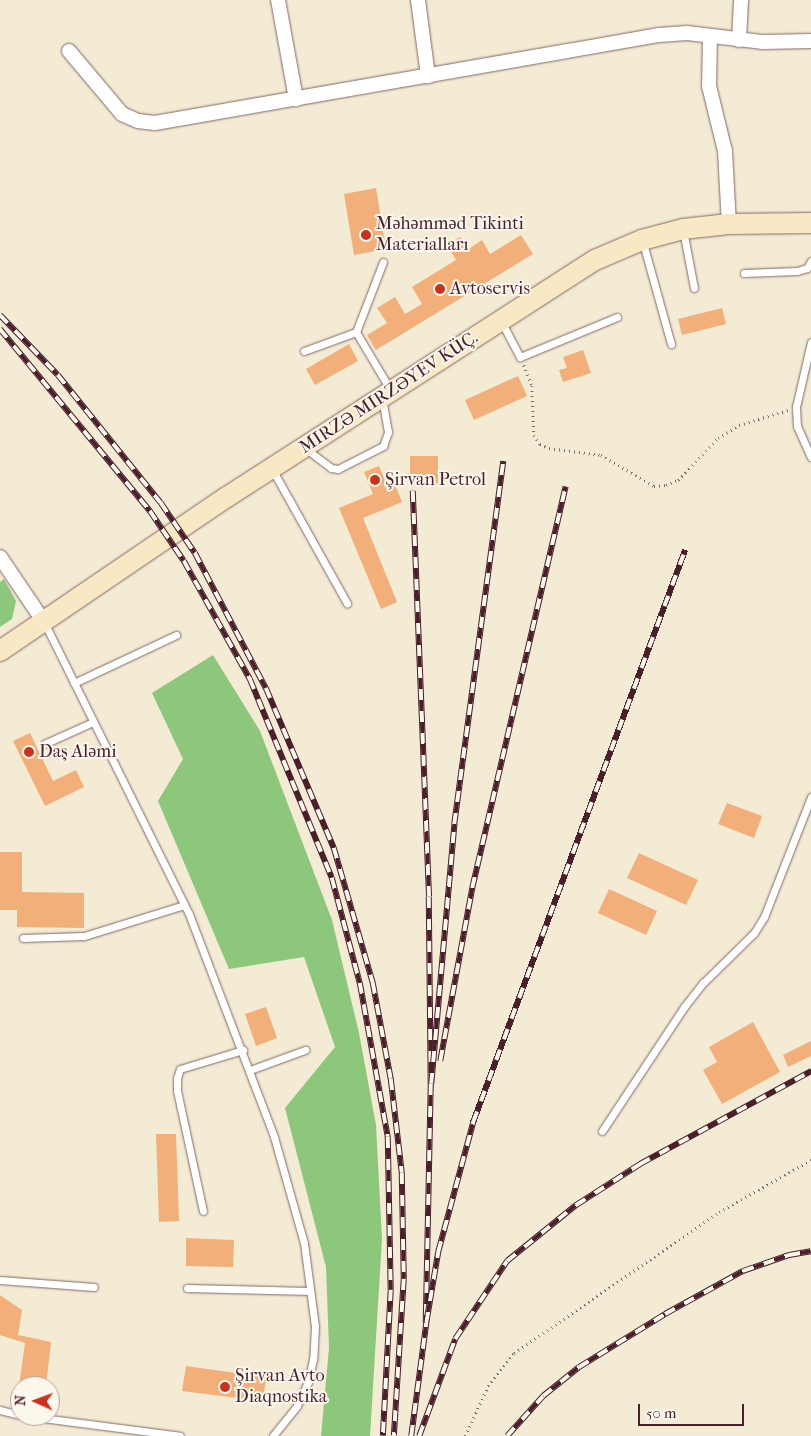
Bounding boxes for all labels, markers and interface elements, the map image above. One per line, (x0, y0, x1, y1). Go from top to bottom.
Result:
place label: Məhəmməd Tikinti Materialları (376, 214, 524, 256)
marker: Məhəmməd Tikinti Materialları (360, 229, 372, 241)
place label: Avtoservis (450, 278, 530, 300)
marker: Avtoservis (434, 283, 446, 295)
street label: MIRZƏ MIRZƏYEV KÜÇ. (296, 327, 482, 459)
place label: Şirvan Petrol (385, 469, 486, 491)
marker: Şirvan Petrol (369, 474, 381, 486)
place label: Daş Aləmi (39, 741, 116, 763)
marker: Daş Aləmi (23, 746, 35, 758)
place label: Şirvan Avto Diaqnostika (235, 1366, 327, 1408)
north arrow (10, 1376, 60, 1426)
marker: Şirvan Avto Diaqnostika (219, 1381, 231, 1393)
scale bar (641, 1394, 747, 1426)
text: N (12, 1395, 29, 1406)
text: 50 m (646, 1404, 676, 1422)

